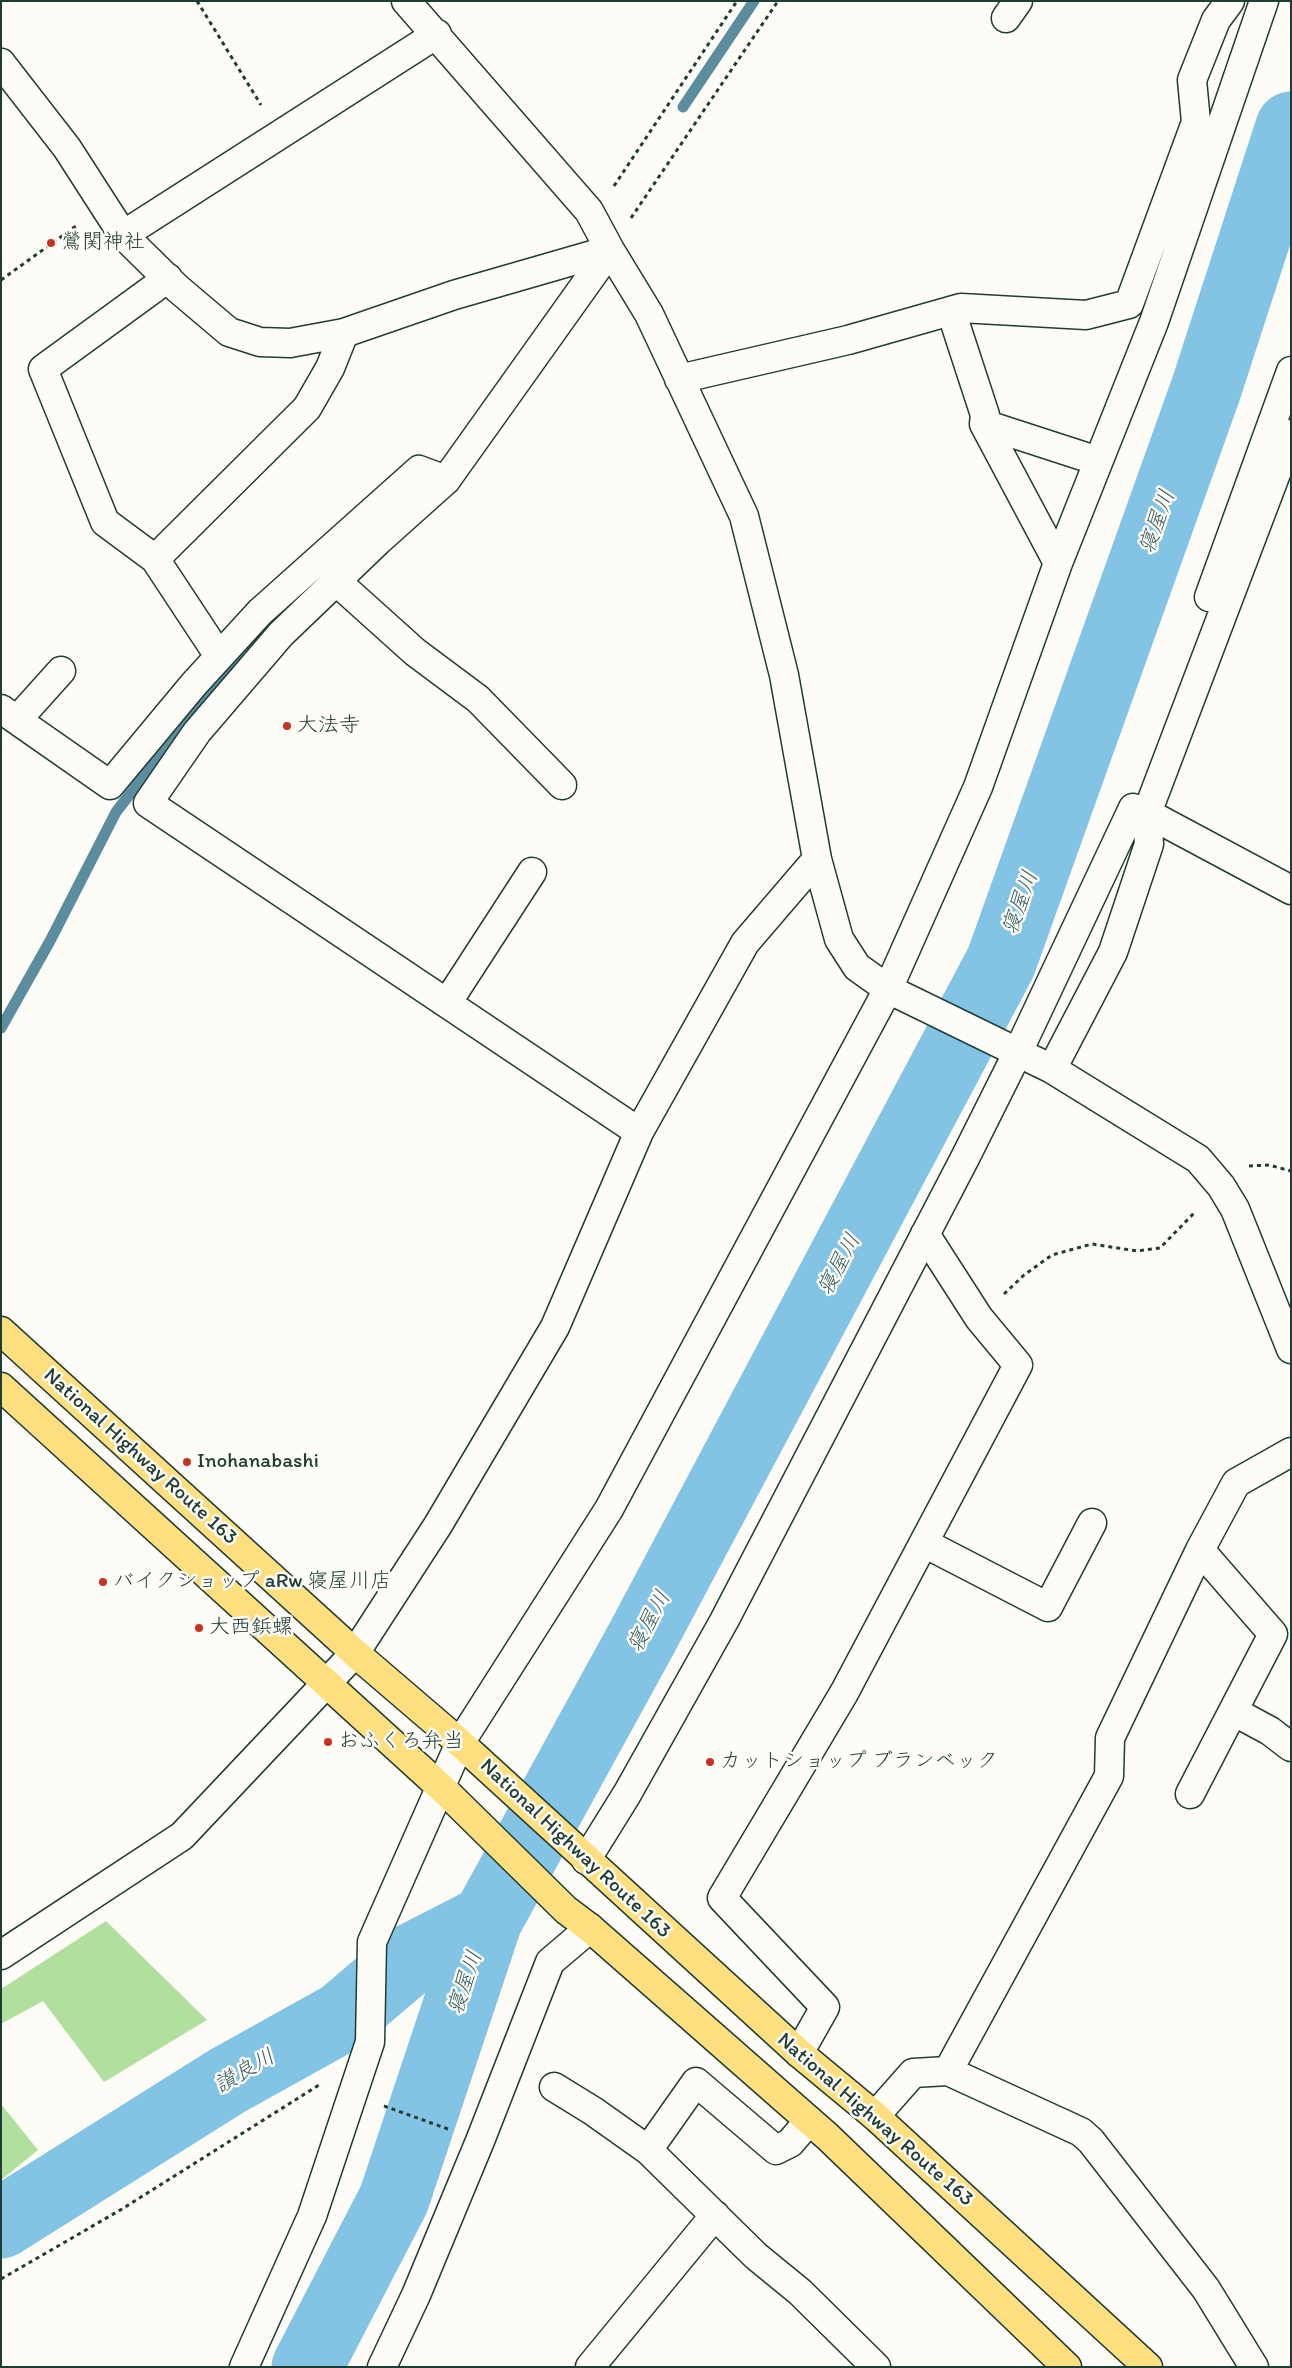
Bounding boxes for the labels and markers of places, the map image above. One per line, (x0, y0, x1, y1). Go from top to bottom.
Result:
place label: 鶯関神社 (61, 230, 145, 256)
marker: 鶯関神社 (45, 237, 57, 249)
place label: 大法寺 (297, 713, 360, 739)
marker: 大法寺 (281, 720, 293, 732)
place label: Inohanabashi (197, 1449, 319, 1475)
marker: Inohanabashi (181, 1456, 193, 1468)
place label: バイクショップ aRw 寝屋川店 (113, 1569, 391, 1595)
marker: バイクショップ aRw 寝屋川店 (97, 1576, 109, 1588)
place label: 大西鋲螺 (209, 1615, 293, 1641)
marker: 大西鋲螺 (193, 1622, 205, 1634)
place label: おふくろ弁当 (338, 1729, 464, 1755)
marker: おふくろ弁当 (322, 1736, 334, 1748)
place label: カットショップ ブランベック (720, 1749, 998, 1775)
marker: カットショップ ブランベック (704, 1756, 716, 1768)

